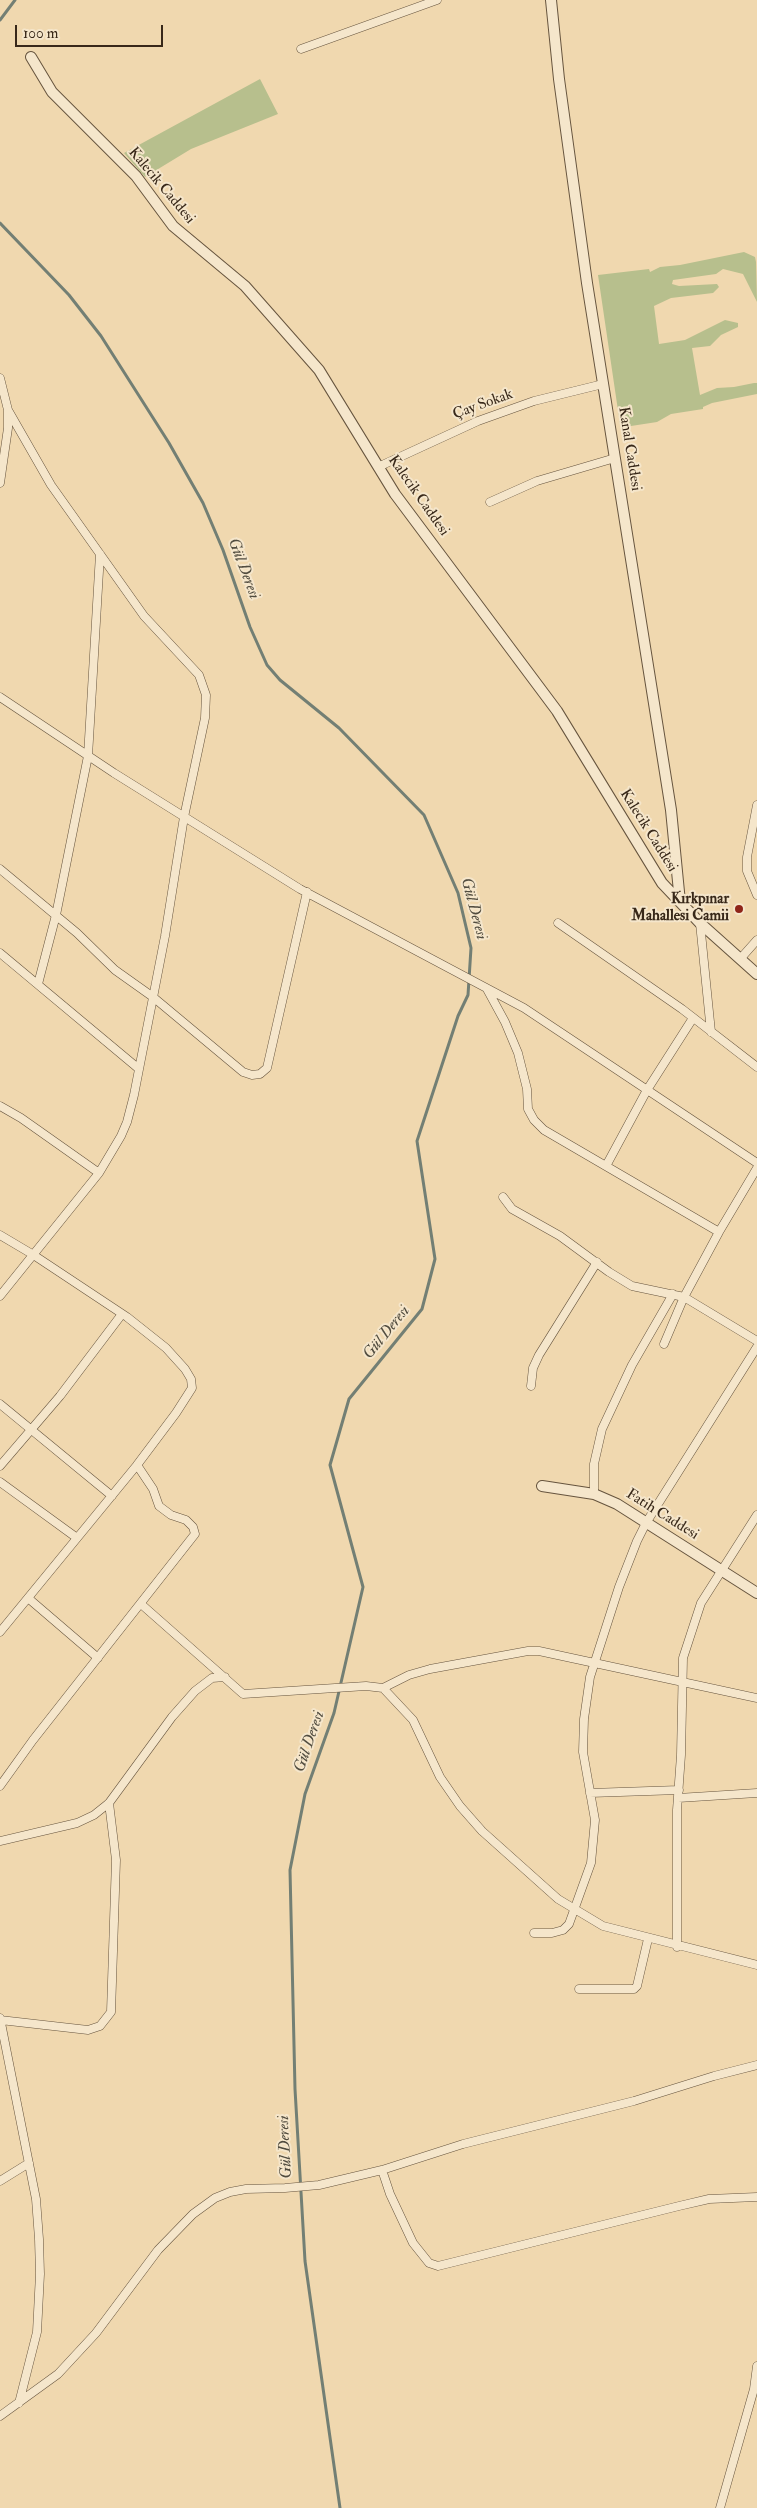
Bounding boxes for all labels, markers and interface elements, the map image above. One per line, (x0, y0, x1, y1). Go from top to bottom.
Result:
scale bar (18, 15, 165, 47)
text: 100 m (23, 24, 58, 43)
street label: Kalecik Caddesi (124, 144, 198, 228)
street label: Çay Sokak (451, 386, 515, 424)
street label: Kanal Caddesi (613, 406, 645, 492)
street label: Kalecik Caddesi (384, 452, 452, 540)
water label: Gül Deresi (223, 536, 263, 602)
street label: Kalecik Caddesi (615, 786, 681, 876)
water label: Gül Deresi (456, 876, 490, 942)
place label: Kırkpınar Mahallesi Camii (631, 891, 729, 926)
marker: Kırkpınar Mahallesi Camii (733, 903, 745, 915)
water label: Gül Deresi (360, 1302, 414, 1364)
street label: Fatih Caddesi (622, 1486, 702, 1544)
water label: Gül Deresi (291, 1709, 329, 1775)
water label: Gül Deresi (275, 2115, 297, 2179)

